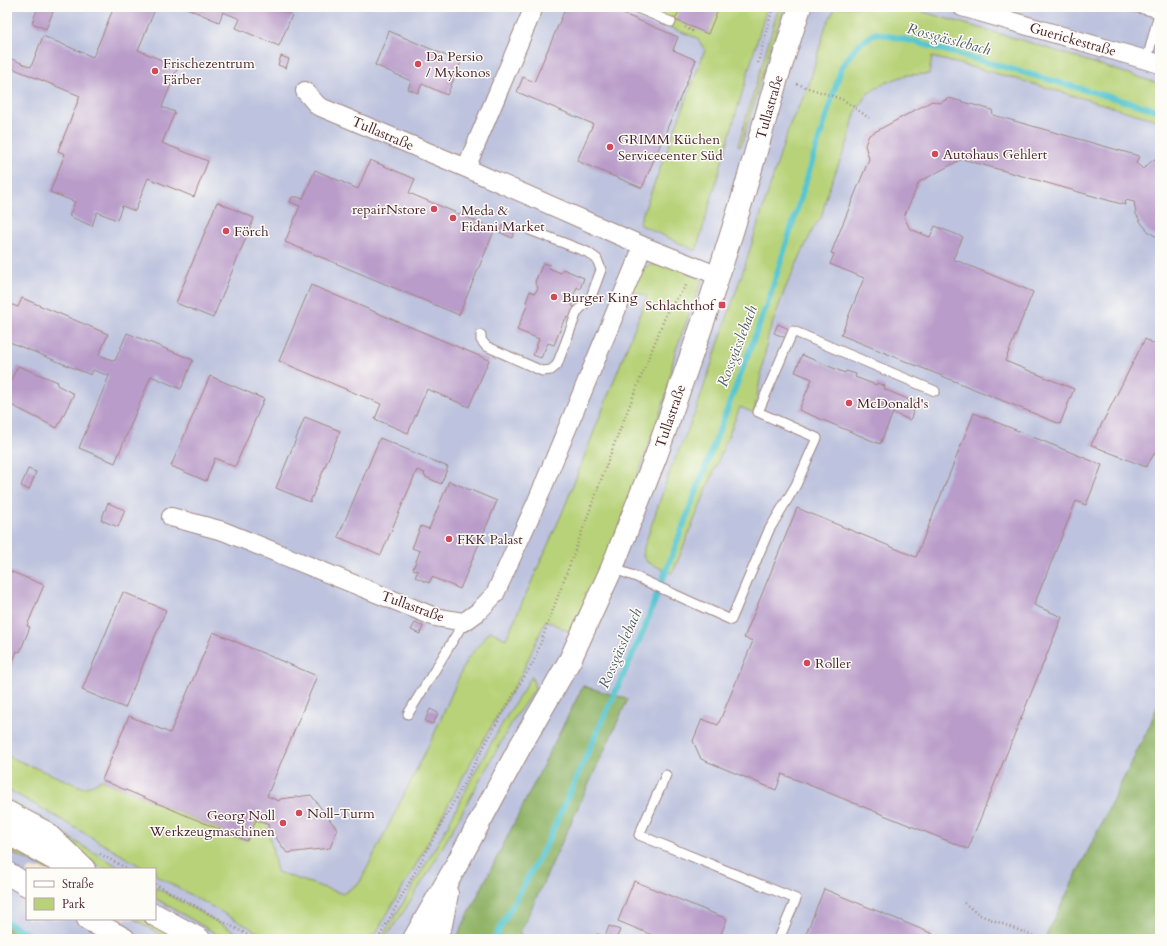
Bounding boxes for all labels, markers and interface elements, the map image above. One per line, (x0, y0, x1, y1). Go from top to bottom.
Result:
water label: Rossgässlebach (905, 18, 994, 60)
street label: Guerickestraße (1027, 18, 1118, 61)
place label: Da Persio / Mykonos (426, 47, 490, 82)
place label: Frischezentrum Färber (163, 54, 255, 89)
marker: Da Persio / Mykonos (413, 59, 423, 69)
marker: Frischezentrum Färber (150, 66, 160, 76)
street label: Tullastraße (751, 73, 788, 142)
street label: Tullastraße (349, 112, 417, 155)
place label: GRIMM Küchen Servicecenter Süd (618, 130, 723, 165)
marker: GRIMM Küchen Servicecenter Süd (605, 142, 615, 152)
place label: Autohaus Gehlert (943, 145, 1048, 164)
marker: Autohaus Gehlert (930, 149, 940, 159)
place label: repairNstore (352, 200, 426, 219)
place label: Meda & Fidani Market (461, 201, 545, 236)
marker: repairNstore (429, 204, 439, 214)
marker: Meda & Fidani Market (448, 213, 458, 223)
place label: Förch (234, 222, 269, 241)
marker: Förch (221, 226, 231, 236)
place label: Burger King (562, 288, 638, 307)
marker: Burger King (549, 292, 559, 302)
place label: Schlachthof (645, 296, 717, 315)
marker: Schlachthof (717, 300, 727, 310)
water label: Rossgässlebach (712, 302, 762, 390)
street label: Tullastraße (651, 382, 690, 451)
place label: McDonald's (857, 394, 929, 413)
marker: McDonald's (844, 398, 854, 408)
place label: FKK Palast (457, 530, 523, 549)
marker: FKK Palast (444, 534, 454, 544)
street label: Tullastraße (379, 586, 447, 627)
water label: Rossgässlebach (593, 604, 647, 691)
place label: Roller (815, 654, 852, 673)
marker: Roller (802, 658, 812, 668)
place label: Noll-Turm (307, 804, 375, 823)
place label: Georg Noll Werkzeugmaschinen (149, 806, 275, 841)
marker: Noll-Turm (294, 808, 304, 818)
marker: Georg Noll Werkzeugmaschinen (278, 818, 288, 828)
legend (26, 868, 156, 920)
text: Straße (62, 876, 94, 892)
text: Park (62, 896, 86, 912)

